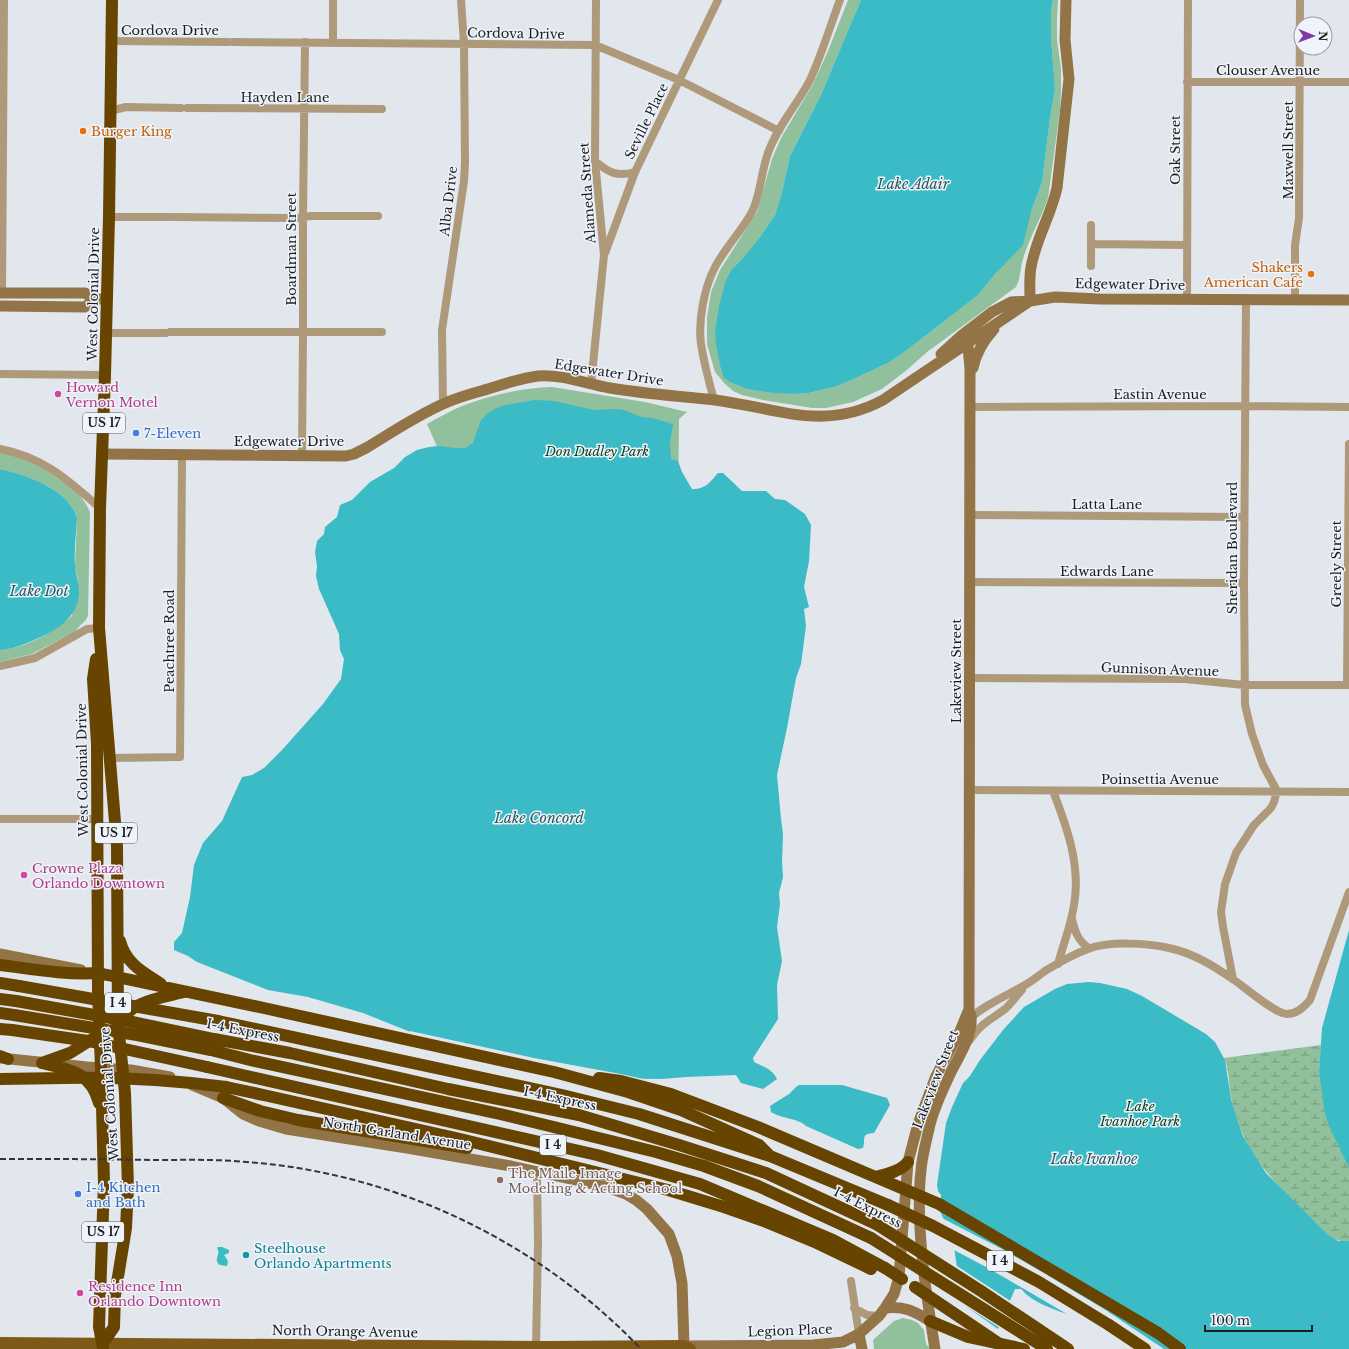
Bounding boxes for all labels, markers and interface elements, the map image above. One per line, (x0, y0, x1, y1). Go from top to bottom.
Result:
north arrow (1293, 16, 1333, 56)
street label: Cordova Drive (121, 22, 219, 39)
street label: Cordova Drive (467, 24, 565, 43)
text: N (1316, 31, 1330, 42)
street label: Clouser Avenue (1216, 62, 1320, 79)
street label: Seville Place (621, 80, 672, 162)
street label: Hayden Lane (241, 89, 330, 106)
street label: Maxwell Street (1280, 100, 1297, 199)
street label: Oak Street (1167, 115, 1184, 185)
place label: Burger King (91, 123, 172, 140)
marker: Burger King (78, 126, 88, 136)
street label: Alameda Street (575, 142, 600, 245)
street label: Alba Drive (436, 165, 461, 238)
water label: Lake Adair (876, 175, 950, 193)
street label: Boardman Street (283, 192, 300, 306)
street label: West Colonial Drive (84, 227, 103, 362)
place label: Shakers American Café (1203, 259, 1303, 291)
marker: Shakers American Café (1306, 269, 1316, 279)
street label: Edgewater Drive (1075, 275, 1185, 294)
street label: Edgewater Drive (553, 355, 665, 390)
place label: Howard Vernon Motel (65, 379, 158, 411)
street label: Eastin Avenue (1113, 386, 1207, 403)
marker: Howard Vernon Motel (53, 389, 63, 399)
road number: US 17 (83, 413, 125, 433)
place label: 7-Eleven (144, 425, 201, 442)
marker: 7-Eleven (131, 428, 141, 438)
street label: Edgewater Drive (234, 433, 344, 450)
park label: Don Dudley Park (544, 443, 649, 460)
street label: Sheridan Boulevard (1224, 481, 1241, 614)
street label: Latta Lane (1072, 496, 1142, 513)
street label: Greely Street (1328, 520, 1345, 608)
street label: Edwards Lane (1060, 563, 1154, 580)
water label: Lake Dot (8, 582, 69, 600)
street label: Peachtree Road (161, 589, 178, 693)
street label: Lakeview Street (948, 619, 965, 723)
street label: Gunnison Avenue (1100, 659, 1219, 680)
street label: West Colonial Drive (73, 703, 92, 838)
street label: Poinsettia Avenue (1101, 771, 1219, 788)
water label: Lake Concord (493, 809, 584, 827)
road number: US 17 (95, 823, 137, 843)
place label: Crowne Plaza Orlando Downtown (32, 860, 165, 892)
marker: Crowne Plaza Orlando Downtown (19, 870, 29, 880)
road number: I 4 (105, 993, 131, 1013)
street label: I-4 Express (205, 1015, 281, 1046)
street label: West Colonial Drive (96, 1027, 123, 1162)
street label: Lakeview Street (909, 1027, 962, 1131)
street label: I-4 Express (522, 1082, 598, 1115)
park label: Lake Ivanhoe Park (1099, 1098, 1180, 1130)
street label: North Garland Avenue (321, 1113, 472, 1154)
road number: I 4 (540, 1135, 566, 1155)
water label: Lake Ivanhoe (1050, 1150, 1138, 1168)
place label: The Maile Image Modeling & Acting School (508, 1165, 682, 1197)
marker: The Maile Image Modeling & Acting School (495, 1175, 505, 1185)
place label: I-4 Kitchen and Bath (86, 1179, 160, 1211)
street label: I-4 Express (831, 1183, 905, 1232)
marker: I-4 Kitchen and Bath (73, 1189, 83, 1199)
road number: US 17 (82, 1222, 124, 1242)
place label: Steelhouse Orlando Apartments (254, 1240, 392, 1272)
marker: Steelhouse Orlando Apartments (241, 1250, 251, 1260)
road number: I 4 (987, 1251, 1013, 1271)
place label: Residence Inn Orlando Downtown (88, 1278, 221, 1310)
marker: Residence Inn Orlando Downtown (75, 1288, 85, 1298)
scale bar (1205, 1307, 1312, 1333)
text: 100 m (1211, 1313, 1250, 1328)
street label: Legion Place (747, 1321, 833, 1340)
street label: North Orange Avenue (272, 1322, 418, 1341)

